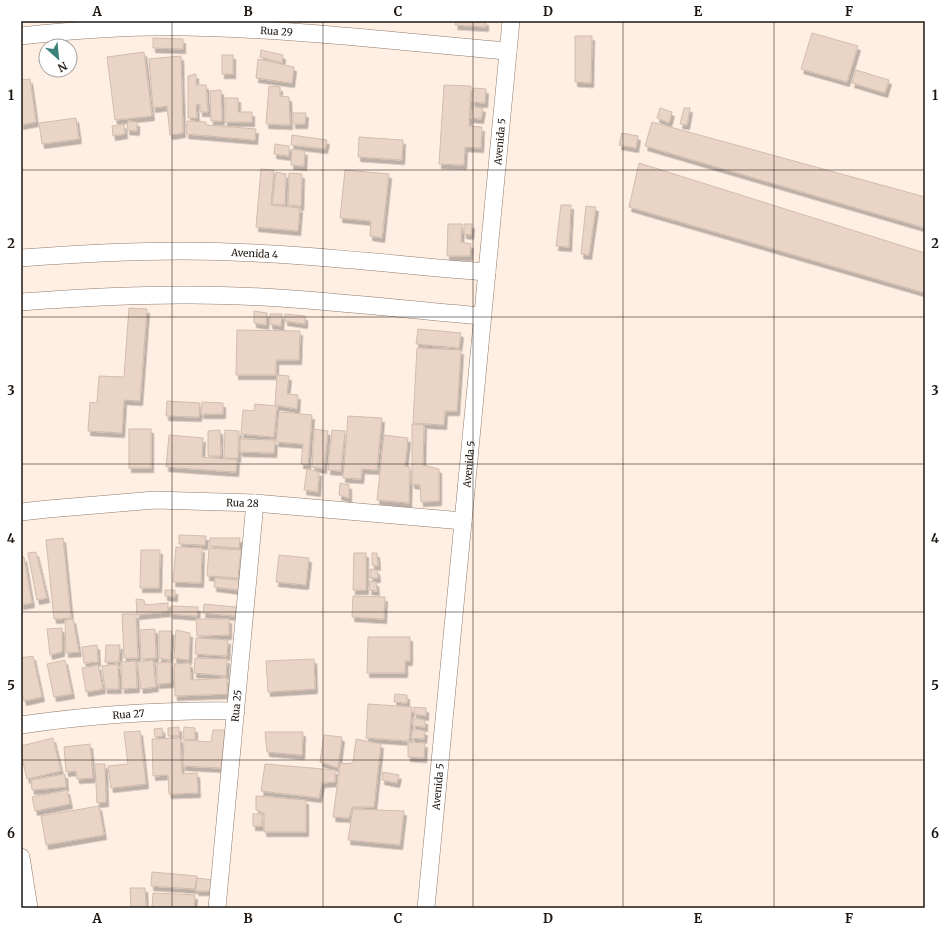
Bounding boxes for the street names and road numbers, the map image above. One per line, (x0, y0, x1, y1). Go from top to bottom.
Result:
street label: Rua 29 (260, 24, 293, 39)
street label: Avenida 5 (491, 117, 509, 166)
street label: Avenida 4 (230, 246, 279, 261)
street label: Avenida 5 (460, 440, 478, 489)
street label: Rua 28 (226, 496, 259, 510)
street label: Rua 25 (228, 689, 244, 723)
street label: Rua 27 (112, 707, 145, 722)
street label: Avenida 5 (429, 763, 447, 812)

